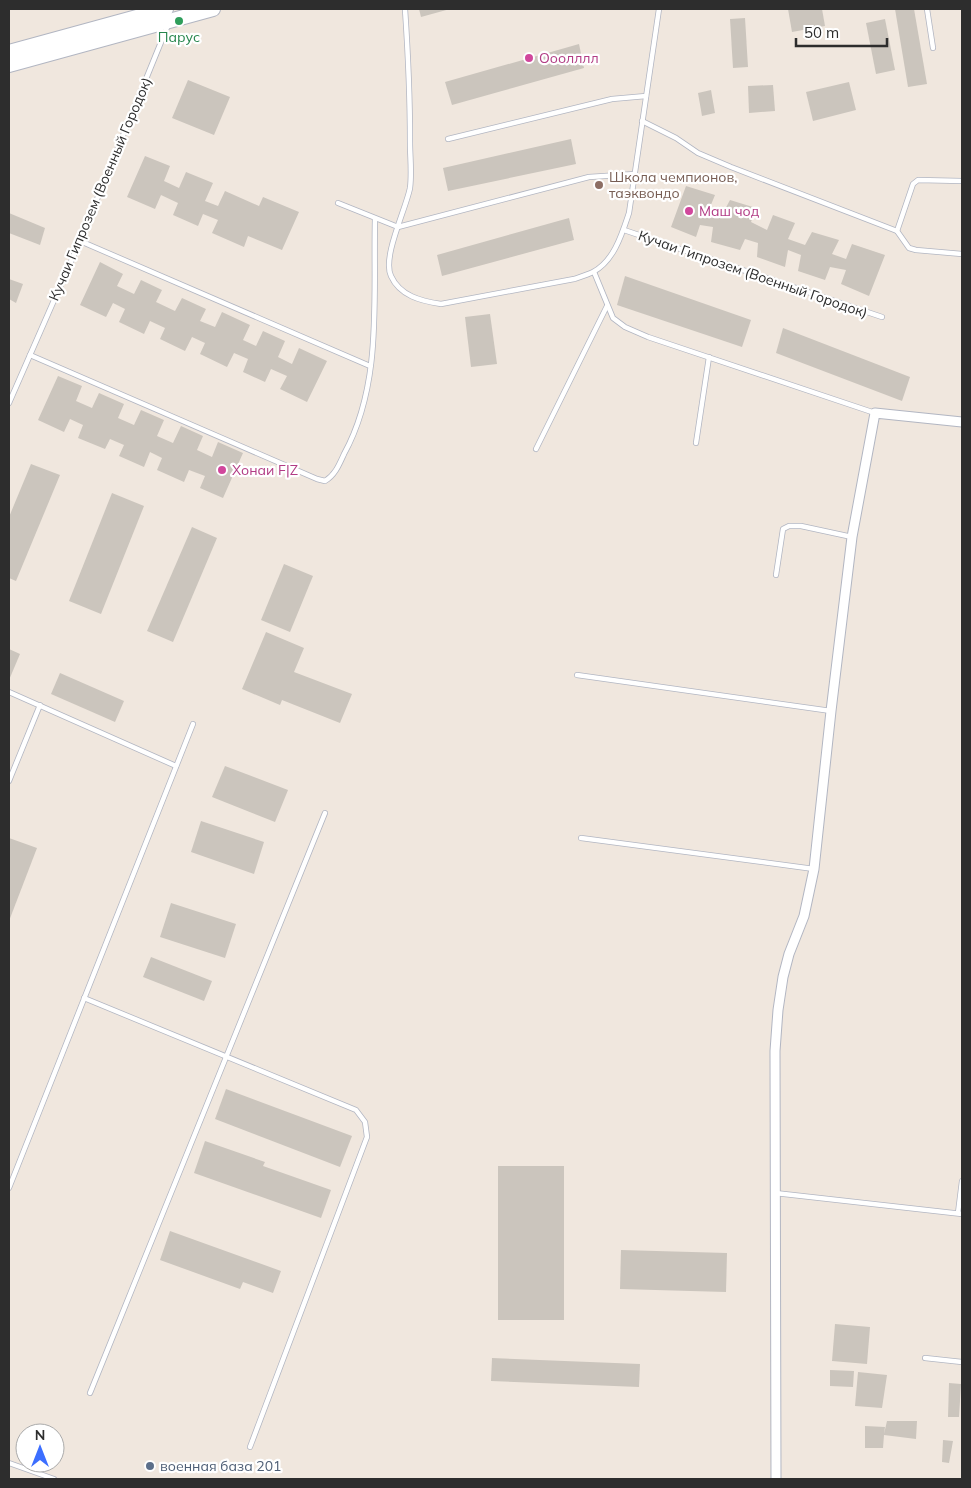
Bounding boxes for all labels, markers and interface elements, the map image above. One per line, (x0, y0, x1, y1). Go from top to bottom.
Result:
marker: Парус (173, 15, 185, 27)
scale bar (796, 15, 887, 47)
text: 50 m (804, 23, 839, 42)
place label: Парус (158, 28, 200, 46)
place label: Ооолллл (539, 49, 599, 67)
marker: Ооолллл (523, 52, 535, 64)
street label: Кучаи Гипрозем (Военный Городок) (45, 74, 155, 304)
place label: Школа чемпионов, таэквондо (609, 168, 737, 202)
marker: Школа чемпионов, таэквондо (593, 179, 605, 191)
place label: Маш чод (699, 202, 760, 220)
marker: Маш чод (683, 205, 695, 217)
street label: Кучаи Гипрозем (Военный Городок) (636, 226, 870, 322)
place label: Хонаи F|Z (232, 461, 298, 479)
marker: Хонаи F|Z (216, 464, 228, 476)
north arrow (15, 1423, 65, 1473)
text: N (35, 1426, 45, 1444)
place label: военная база 201 (160, 1457, 282, 1475)
marker: военная база 201 (144, 1460, 156, 1472)

